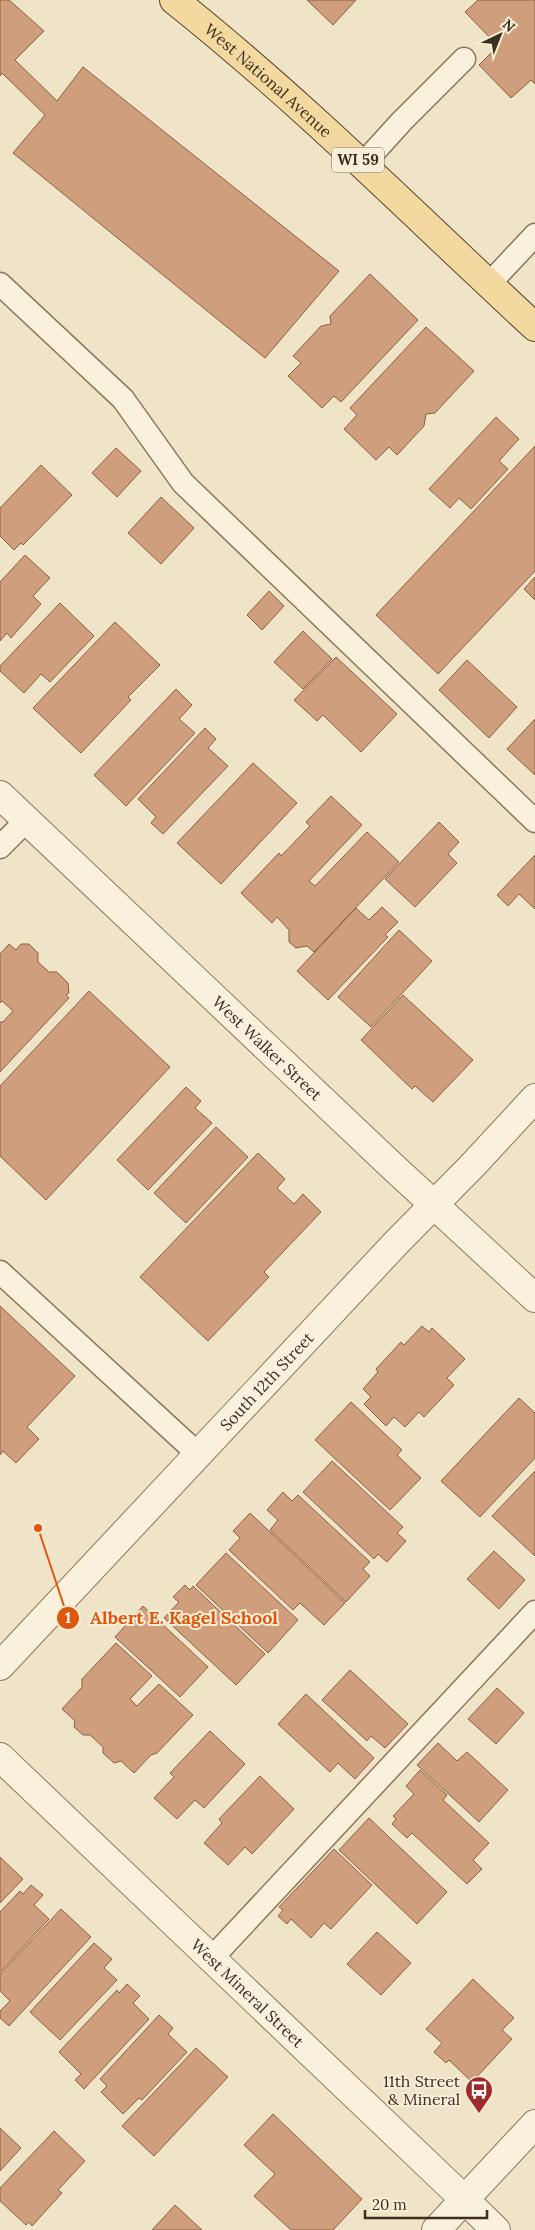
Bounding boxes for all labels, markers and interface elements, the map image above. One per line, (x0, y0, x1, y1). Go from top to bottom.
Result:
north arrow (475, 10, 525, 60)
text: N (499, 15, 519, 36)
street label: West National Avenue (201, 19, 337, 142)
road number: WI 59 (332, 148, 384, 172)
street label: West Walker Street (208, 991, 327, 1105)
street label: South 12th Street (216, 1327, 318, 1435)
callout: Albert E. Kagel School (55, 1601, 288, 1634)
text: Albert E. Kagel School (90, 1606, 278, 1629)
text: 1 (65, 1608, 71, 1627)
street label: West Mineral Street (187, 1934, 309, 2052)
place label: 11th Street & Mineral (383, 2071, 461, 2109)
bus stop icon: 11th Street & Mineral (464, 2075, 494, 2114)
scale bar (365, 2188, 488, 2220)
text: 20 m (372, 2195, 407, 2214)

